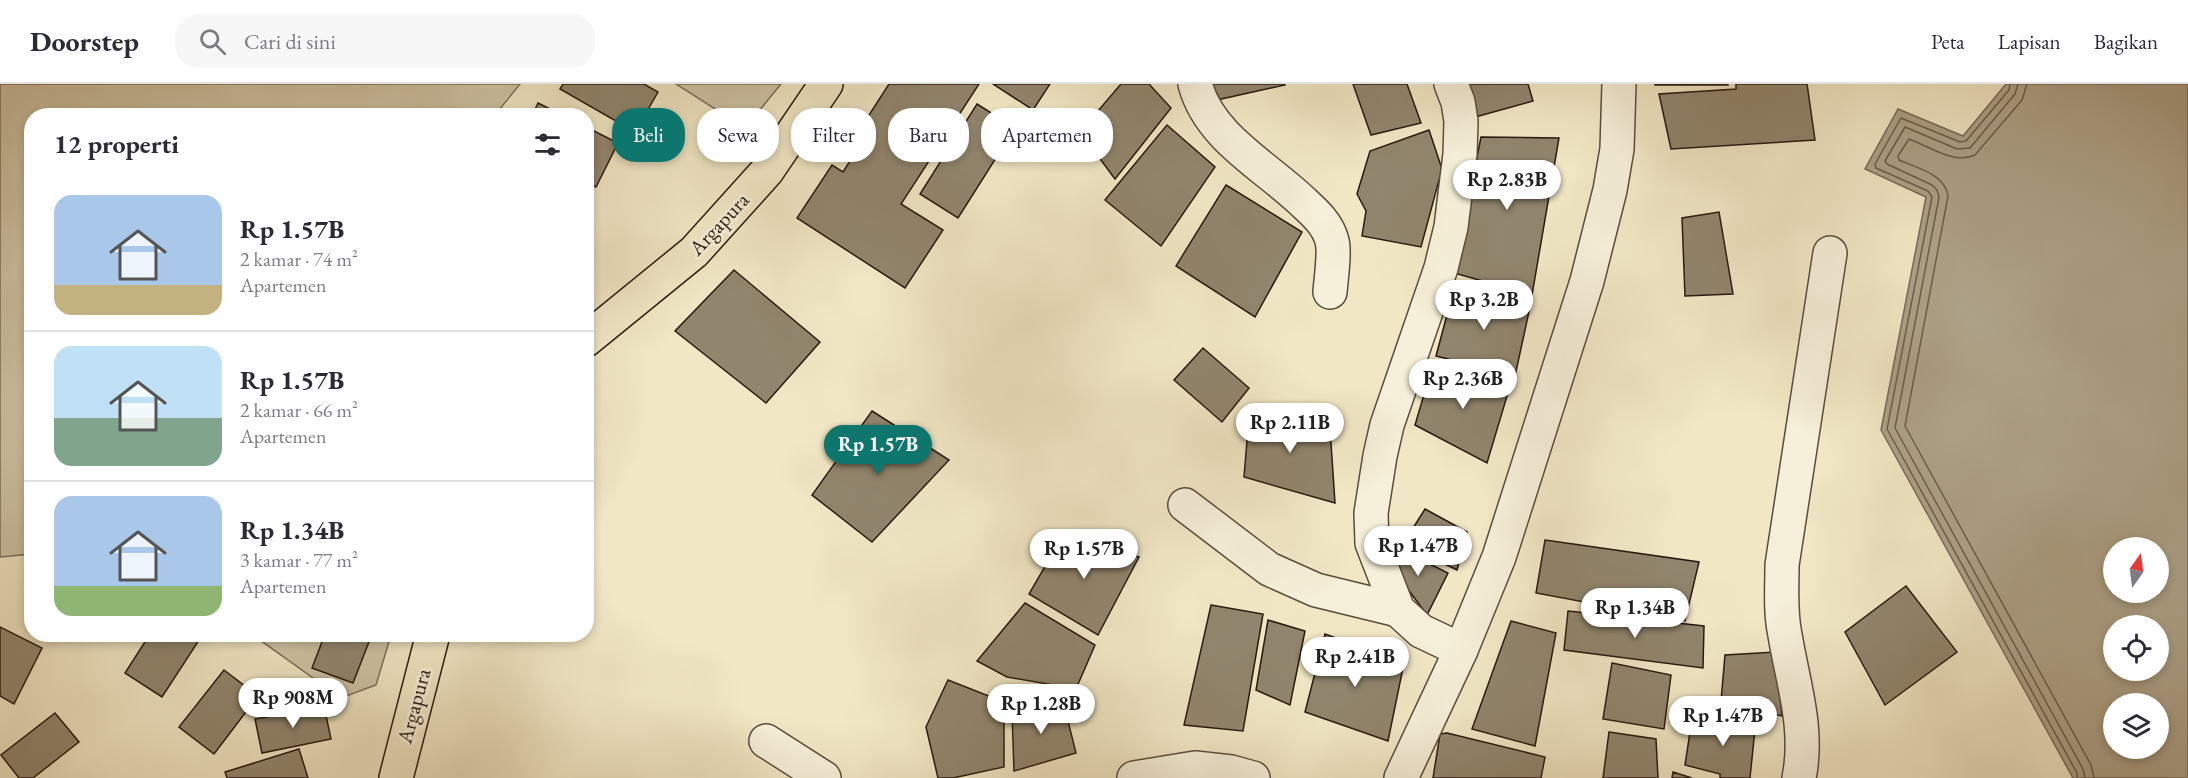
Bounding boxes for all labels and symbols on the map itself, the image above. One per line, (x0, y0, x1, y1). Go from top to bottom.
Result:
pin: Rp 2.83B (1445, 160, 1569, 211)
street label: Argapura (682, 186, 755, 262)
pin: Rp 3.2B (1429, 280, 1539, 331)
pin: Rp 2.36B (1401, 359, 1525, 410)
pin: Rp 2.11B (1228, 403, 1352, 454)
pin: Rp 1.57B (816, 425, 940, 476)
pin: Rp 1.47B (1356, 526, 1480, 577)
pin: Rp 1.57B (1022, 529, 1146, 580)
north arrow (2103, 537, 2169, 603)
pin: Rp 1.34B (1573, 588, 1697, 639)
pin: Rp 2.41B (1293, 637, 1417, 688)
street label: Argapura (390, 665, 437, 747)
pin: Rp 908M (238, 678, 348, 729)
pin: Rp 1.28B (979, 684, 1103, 735)
pin: Rp 1.47B (1661, 696, 1785, 747)

